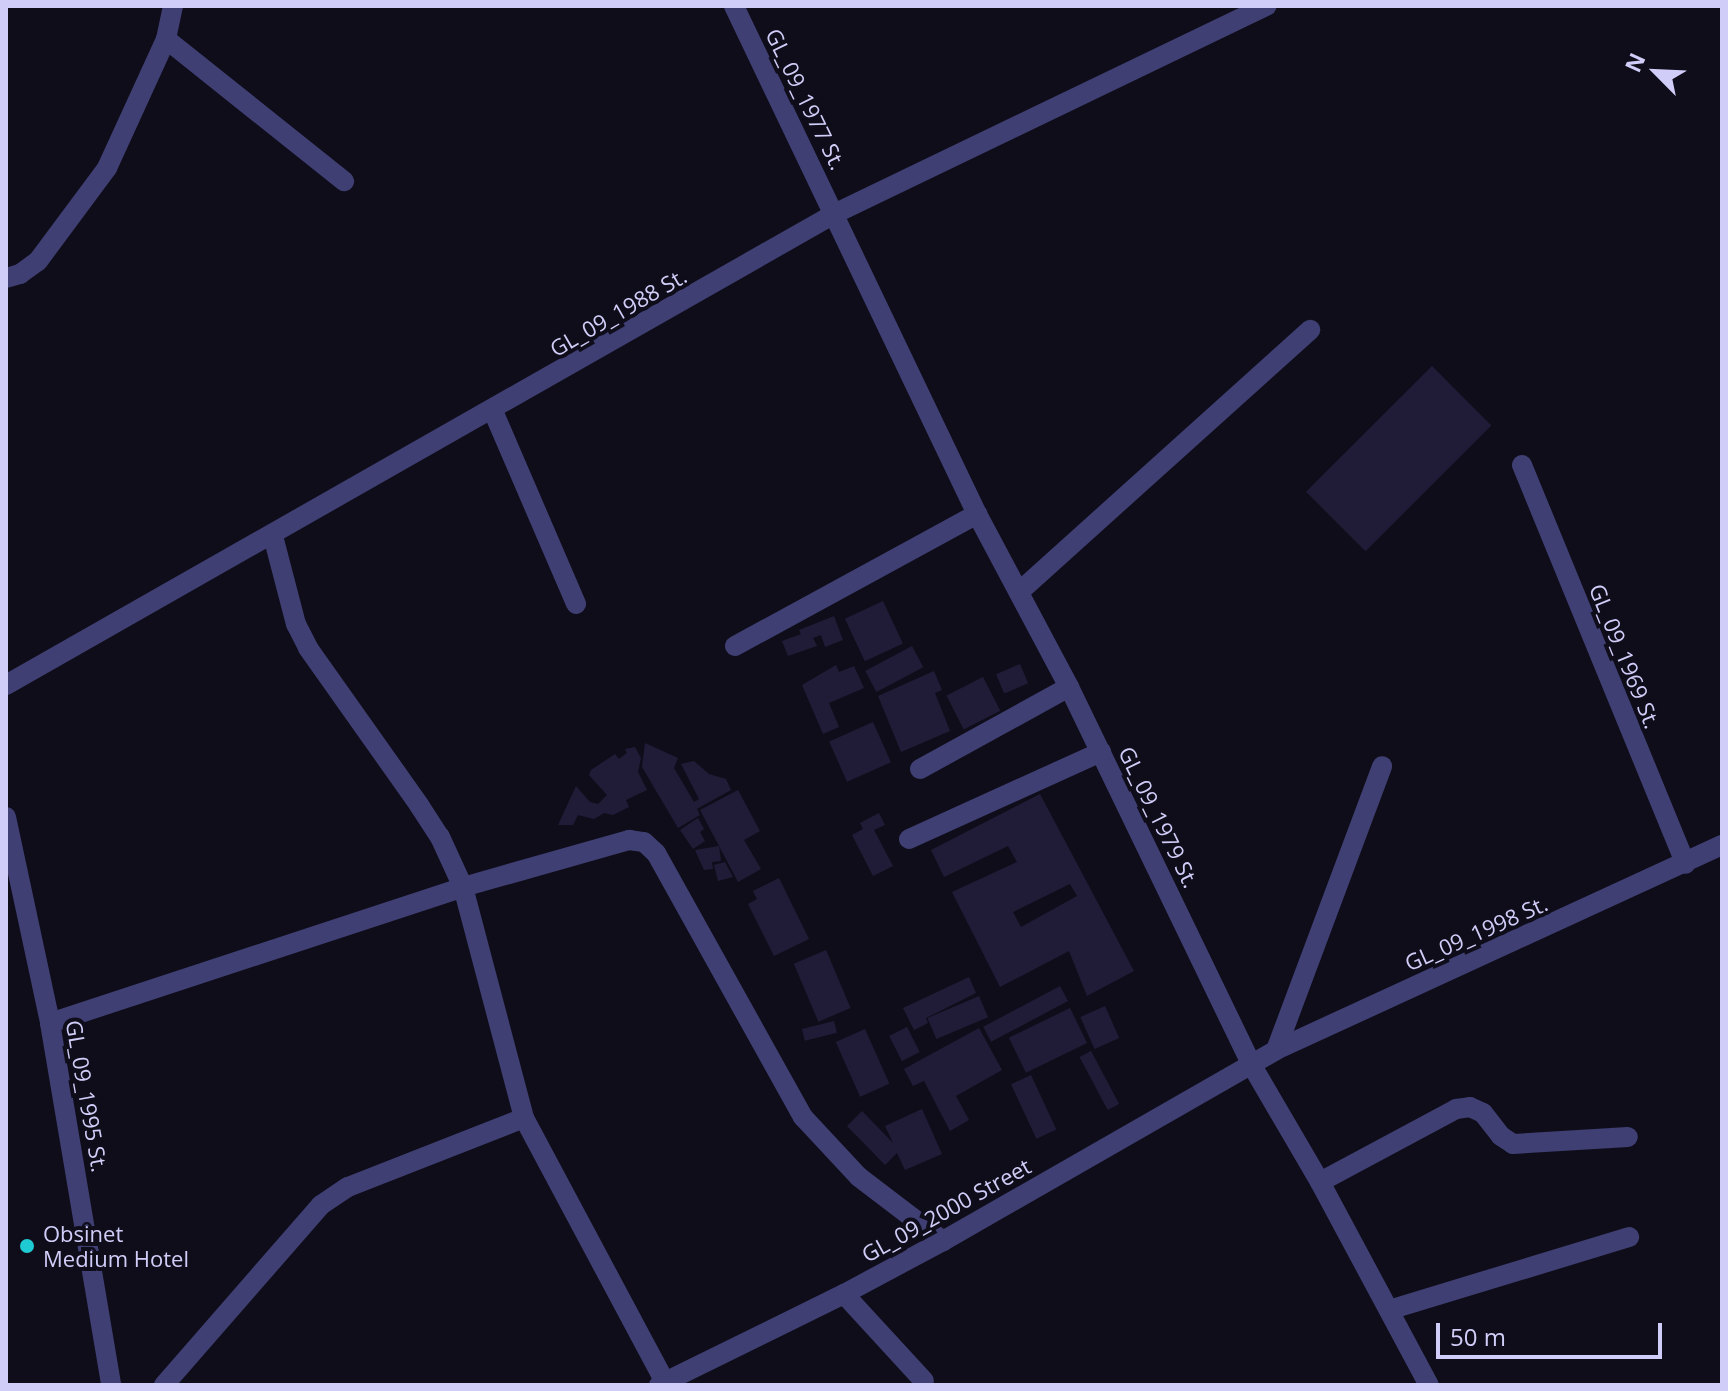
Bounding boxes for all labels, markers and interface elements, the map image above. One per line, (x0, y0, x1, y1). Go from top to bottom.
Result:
street label: GL_09_1977 St. (760, 24, 852, 174)
north arrow (1616, 32, 1696, 112)
text: N (1617, 48, 1651, 77)
street label: GL_09_1988 St. (545, 262, 691, 362)
street label: GL_09_1969 St. (1584, 580, 1666, 732)
street label: GL_09_1979 St. (1113, 742, 1205, 892)
street label: GL_09_1998 St. (1400, 890, 1552, 976)
street label: GL_09_1995 St. (61, 1018, 113, 1174)
street label: GL_09_2000 Street (857, 1153, 1035, 1267)
place label: Obsinet Medium Hotel (43, 1220, 189, 1272)
marker: Obsinet Medium Hotel (18, 1237, 36, 1255)
scale bar (1440, 1307, 1666, 1357)
text: 50 m (1450, 1320, 1506, 1353)

